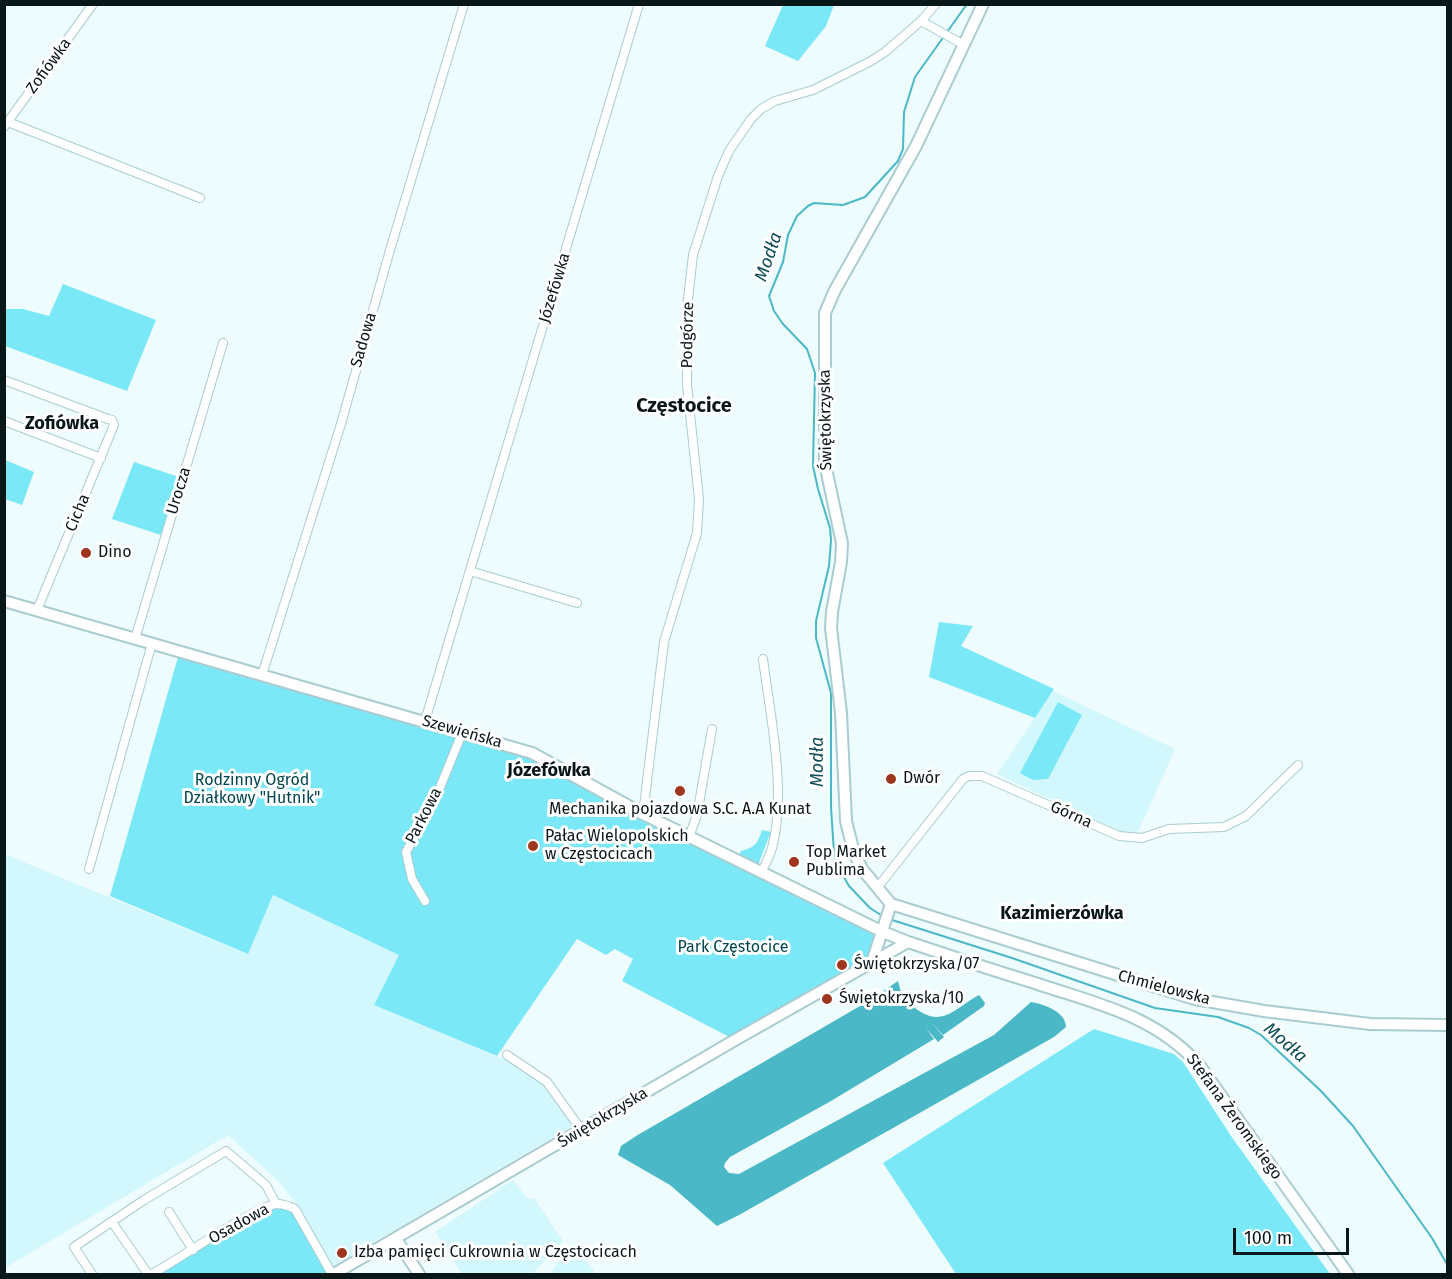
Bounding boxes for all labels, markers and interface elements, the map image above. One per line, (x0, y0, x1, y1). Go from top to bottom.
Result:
street label: Zofiówka (22, 34, 76, 98)
water label: Modła (751, 230, 787, 284)
street label: Józefówka (535, 251, 575, 325)
street label: Podgórze (678, 301, 698, 369)
street label: Sadowa (347, 310, 381, 370)
street label: Świętokrzyska (816, 369, 836, 471)
district label: Częstocice (636, 394, 732, 418)
district label: Zofiówka (25, 413, 99, 435)
street label: Urocza (163, 465, 195, 517)
street label: Cicha (62, 491, 94, 535)
place label: Dino (98, 543, 132, 563)
marker: Dino (79, 546, 93, 560)
street label: Szewieńska (420, 711, 504, 753)
water label: Modła (807, 737, 829, 787)
district label: Józefówka (507, 760, 591, 782)
place label: Dwór (903, 769, 940, 789)
park label: Rodzinny Ogród Działkowy "Hutnik" (184, 771, 320, 809)
marker: Dwór (884, 772, 898, 786)
marker: Mechanika pojazdowa S.C. A.A Kunat (673, 784, 687, 798)
street label: Parkowa (402, 785, 446, 847)
street label: Górna (1047, 797, 1095, 833)
place label: Mechanika pojazdowa S.C. A.A Kunat (549, 800, 811, 820)
place label: Pałac Wielopolskich w Częstocicach (545, 827, 689, 865)
marker: Pałac Wielopolskich w Częstocicach (526, 839, 540, 853)
place label: Top Market Publima (806, 843, 886, 881)
marker: Top Market Publima (787, 855, 801, 869)
district label: Kazimierzówka (1000, 903, 1124, 925)
park label: Park Częstocice (678, 938, 788, 958)
place label: Świętokrzyska/07 (854, 955, 979, 975)
marker: Świętokrzyska/07 (835, 958, 849, 972)
street label: Chmielowska (1116, 966, 1212, 1010)
place label: Świętokrzyska/10 (839, 989, 964, 1009)
marker: Świętokrzyska/10 (820, 992, 834, 1006)
water label: Modła (1259, 1018, 1311, 1068)
street label: Stefana Żeromskiego (1182, 1050, 1286, 1184)
street label: Świętokrzyska (555, 1084, 651, 1152)
street label: Osadowa (205, 1200, 273, 1248)
scale bar (1236, 1216, 1352, 1254)
text: 100 m (1244, 1227, 1292, 1249)
place label: Izba pamięci Cukrownia w Częstocicach (354, 1243, 637, 1263)
marker: Izba pamięci Cukrownia w Częstocicach (335, 1246, 349, 1260)

